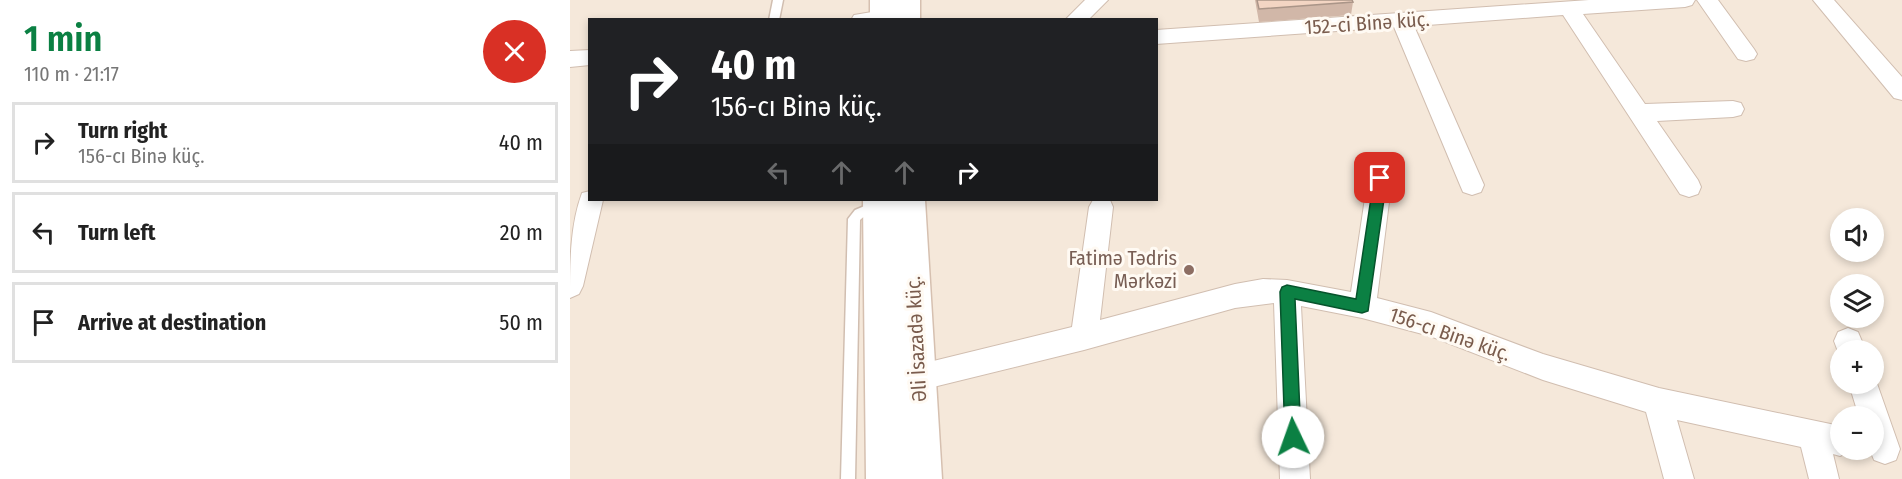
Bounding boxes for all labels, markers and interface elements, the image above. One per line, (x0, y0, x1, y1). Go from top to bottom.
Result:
street label: 152-ci Binə küç. (1304, 7, 1430, 39)
text: 1 min (24, 17, 102, 61)
button: close (483, 20, 546, 83)
text: 40 m (711, 40, 796, 90)
icon: right (612, 42, 690, 120)
text: 110 m · 21:17 (24, 62, 119, 86)
text: 156-cı Binə küç. (711, 91, 882, 123)
text: Turn right (78, 117, 167, 144)
icon: right (27, 126, 60, 159)
text: 40 m (499, 129, 543, 156)
text: 156-cı Binə küç. (78, 144, 204, 168)
pin (1354, 152, 1405, 203)
icon: left (762, 156, 795, 189)
icon: ahead (825, 156, 858, 189)
icon: ahead (888, 156, 921, 189)
icon: right (951, 156, 984, 189)
icon: arrive (1363, 161, 1396, 194)
map controls (1830, 208, 1884, 460)
button: sound (1830, 208, 1884, 262)
icon: left (27, 216, 60, 249)
text: Turn left (78, 219, 156, 246)
text: 20 m (500, 219, 543, 246)
place label: Fatimə Tədris Mərkəzi (1069, 246, 1177, 293)
marker: Fatimə Tədris Mərkəzi (1182, 263, 1196, 277)
button: layers (1830, 274, 1884, 328)
street label: Əli İsazadə küç. (901, 276, 931, 402)
street label: 156-cı Binə küç. (1386, 302, 1514, 366)
icon: arrive (27, 306, 60, 339)
text: Arrive at destination (78, 309, 266, 336)
text: 50 m (499, 309, 543, 336)
button: + (1830, 340, 1884, 394)
position arrow (1261, 405, 1325, 469)
button: − (1830, 406, 1884, 460)

